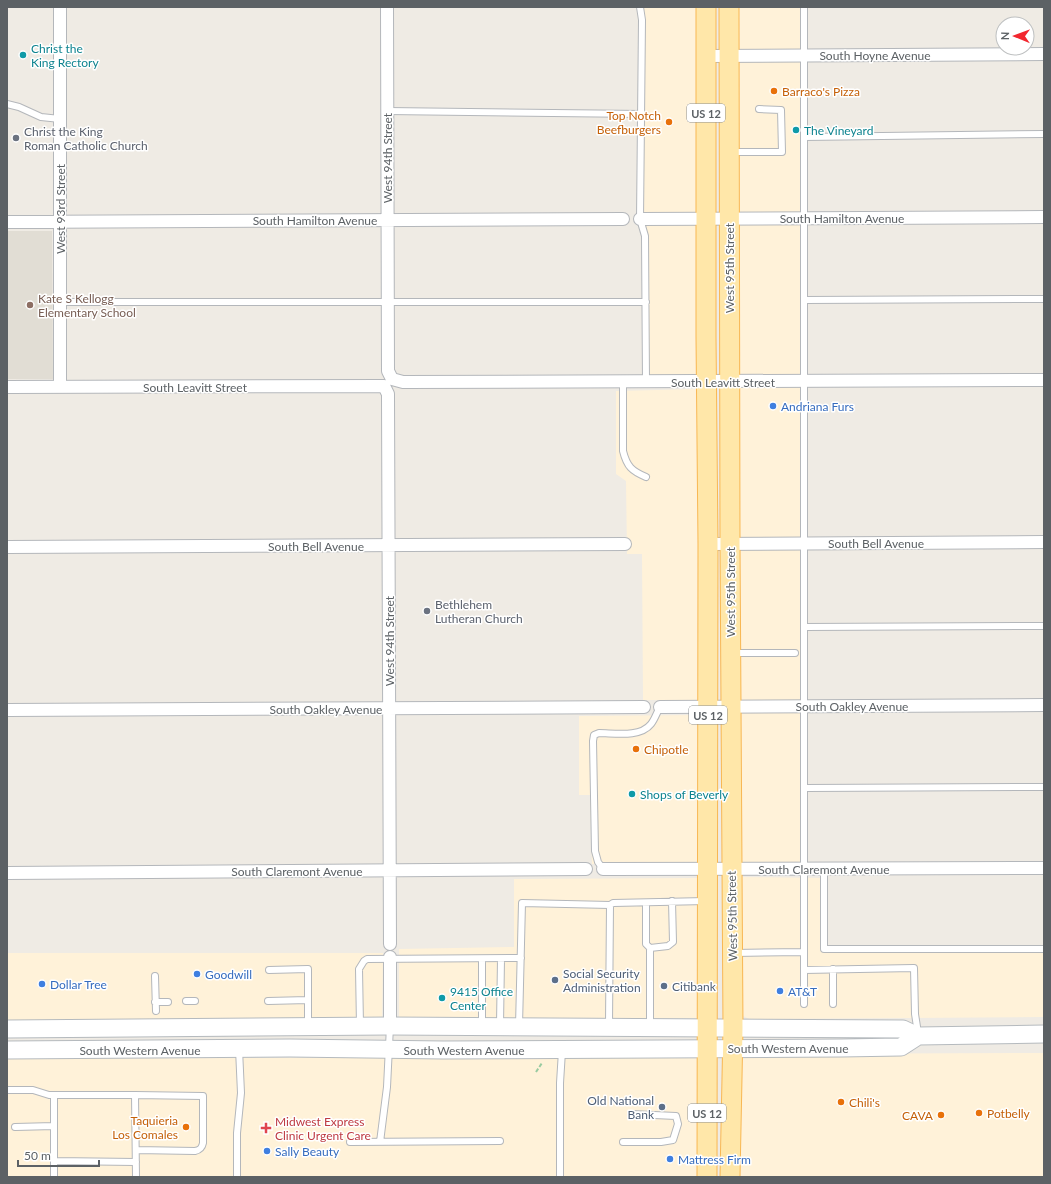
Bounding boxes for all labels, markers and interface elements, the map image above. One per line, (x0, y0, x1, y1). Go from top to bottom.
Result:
north arrow (995, 16, 1035, 56)
text: N (998, 31, 1011, 40)
place label: Christ the King Rectory (31, 41, 99, 70)
street label: South Hoyne Avenue (819, 48, 931, 63)
marker: Christ the King Rectory (18, 50, 28, 60)
place label: Barraco's Pizza (782, 84, 860, 99)
marker: Barraco's Pizza (769, 86, 779, 96)
road number: US 12 (687, 104, 725, 122)
place label: Top Notch Beefburgers (597, 108, 661, 137)
street label: West 94th Street (380, 112, 395, 203)
marker: Top Notch Beefburgers (664, 117, 674, 127)
place label: The Vineyard (804, 123, 873, 138)
place label: Christ the King Roman Catholic Church (24, 124, 148, 153)
marker: The Vineyard (791, 125, 801, 135)
marker: Christ the King Roman Catholic Church (11, 133, 21, 143)
street label: West 93rd Street (53, 163, 68, 254)
street label: South Hamilton Avenue (780, 211, 904, 226)
street label: South Hamilton Avenue (253, 213, 377, 228)
street label: West 95th Street (722, 222, 737, 313)
place label: Kate S Kellogg Elementary School (38, 291, 136, 320)
marker: Kate S Kellogg Elementary School (25, 300, 35, 310)
street label: South Leavitt Street (671, 375, 776, 390)
street label: South Leavitt Street (143, 380, 248, 395)
place label: Andriana Furs (781, 399, 854, 414)
marker: Andriana Furs (768, 401, 778, 411)
street label: South Bell Avenue (828, 536, 924, 551)
street label: South Bell Avenue (268, 539, 364, 554)
street label: West 95th Street (723, 546, 738, 637)
street label: West 94th Street (382, 595, 397, 686)
place label: Bethlehem Lutheran Church (435, 597, 523, 626)
marker: Bethlehem Lutheran Church (422, 606, 432, 616)
street label: South Oakley Avenue (796, 699, 908, 714)
street label: South Oakley Avenue (270, 702, 382, 717)
road number: US 12 (689, 706, 727, 724)
place label: Chipotle (644, 742, 688, 757)
marker: Chipotle (631, 744, 641, 754)
place label: Shops of Beverly (640, 787, 729, 802)
marker: Shops of Beverly (627, 789, 637, 799)
street label: South Claremont Avenue (758, 862, 890, 877)
street label: South Claremont Avenue (231, 864, 363, 879)
street label: West 95th Street (724, 870, 740, 961)
place label: Social Security Administration (563, 966, 641, 995)
place label: Goodwill (205, 967, 252, 982)
marker: Goodwill (192, 969, 202, 979)
marker: Social Security Administration (550, 975, 560, 985)
place label: Dollar Tree (50, 977, 107, 992)
marker: Dollar Tree (37, 979, 47, 989)
place label: Citibank (672, 979, 717, 994)
marker: Citibank (659, 981, 669, 991)
place label: 9415 Office Center (450, 984, 513, 1013)
place label: AT&T (788, 984, 817, 999)
marker: AT&T (775, 986, 785, 996)
marker: 9415 Office Center (437, 993, 447, 1003)
street label: South Western Avenue (727, 1041, 849, 1056)
street label: South Western Avenue (79, 1043, 201, 1058)
street label: South Western Avenue (403, 1043, 525, 1058)
place label: Old National Bank (587, 1093, 655, 1122)
place label: Chili's (849, 1095, 880, 1110)
marker: Chili's (836, 1097, 846, 1107)
marker: Old National Bank (657, 1102, 667, 1112)
road number: US 12 (688, 1104, 726, 1122)
place label: Potbelly (987, 1106, 1031, 1121)
place label: CAVA (902, 1108, 934, 1123)
marker: Potbelly (974, 1108, 984, 1118)
marker: CAVA (936, 1110, 946, 1120)
place label: Taquieria Los Comales (112, 1113, 178, 1142)
place label: Midwest Express Clinic Urgent Care (275, 1114, 371, 1143)
marker: Taquieria Los Comales (181, 1122, 191, 1132)
marker: Midwest Express Clinic Urgent Care (260, 1122, 272, 1134)
scale bar (18, 1142, 99, 1168)
place label: Sally Beauty (275, 1144, 340, 1159)
marker: Sally Beauty (262, 1146, 272, 1156)
text: 50 m (24, 1148, 51, 1163)
place label: Mattress Firm (678, 1152, 751, 1167)
marker: Mattress Firm (665, 1154, 675, 1164)

